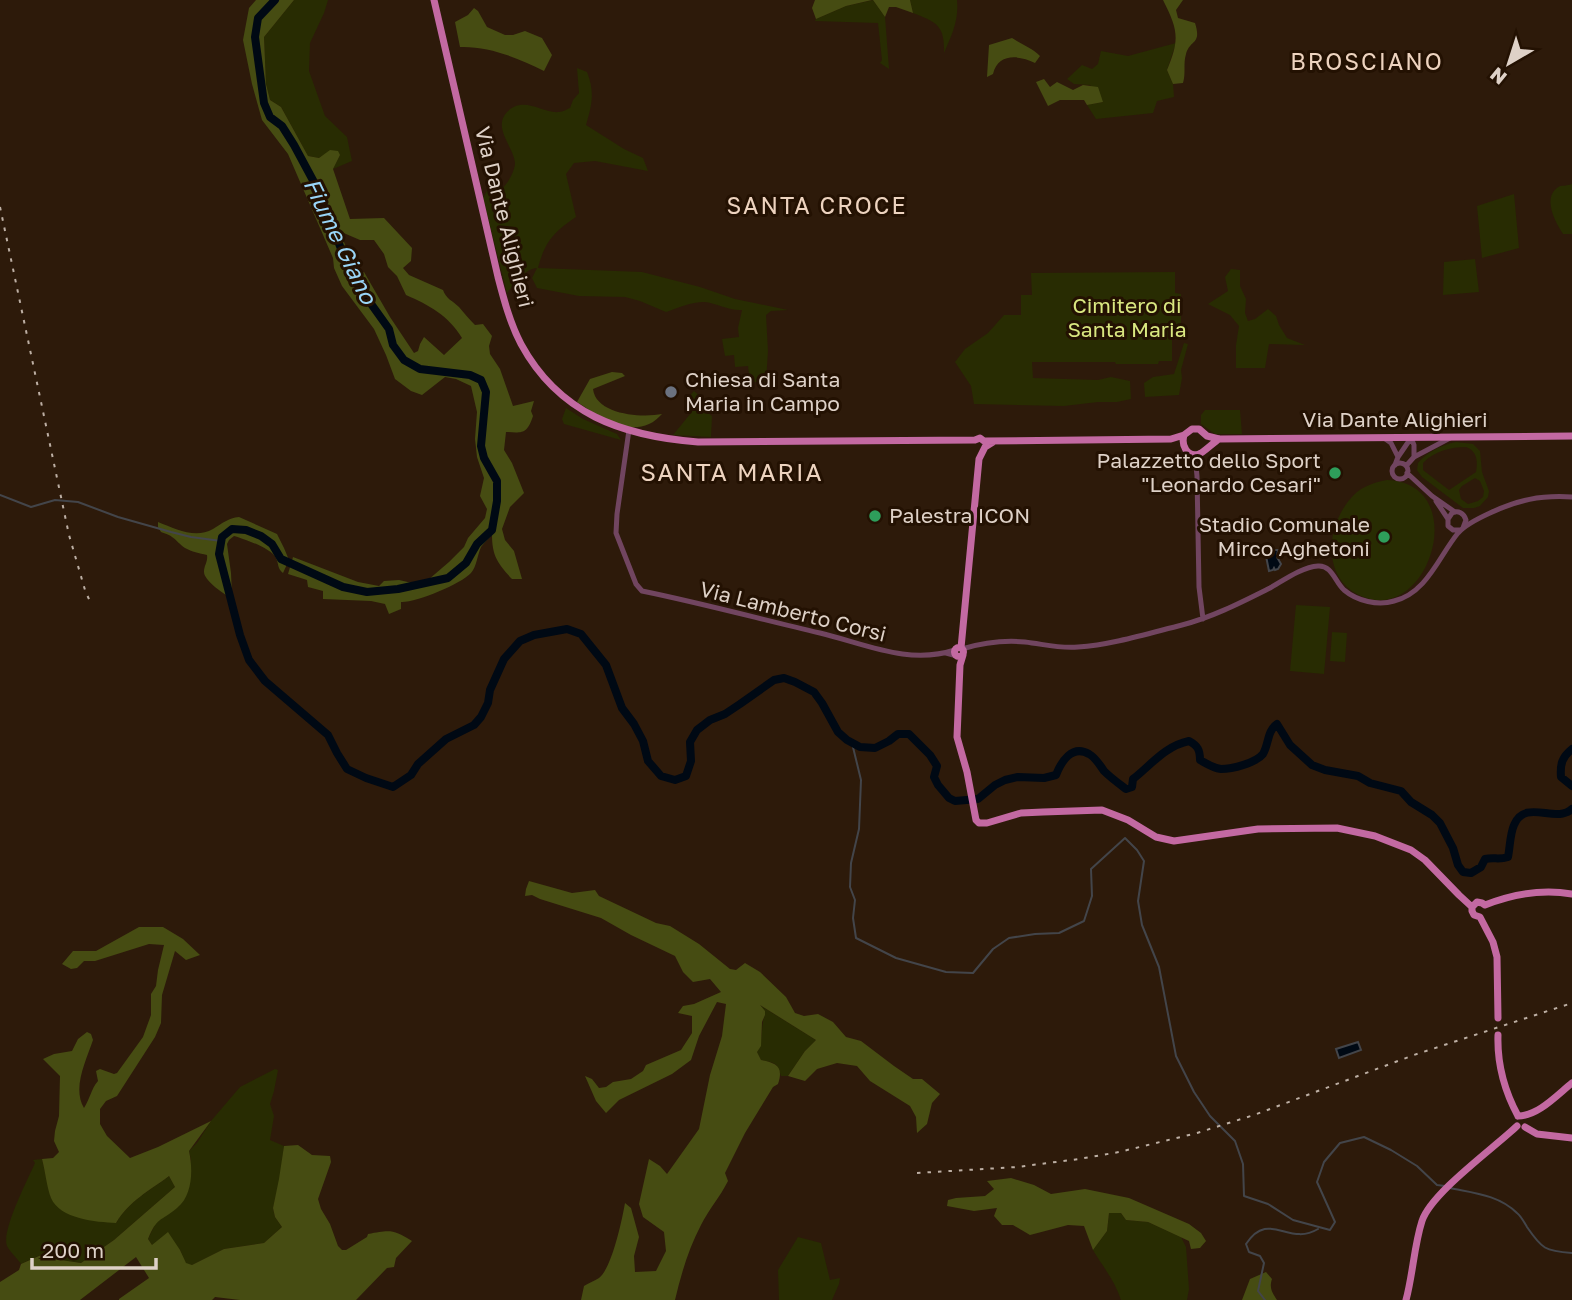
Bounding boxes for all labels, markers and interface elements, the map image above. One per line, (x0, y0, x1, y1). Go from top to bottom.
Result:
north arrow (1474, 28, 1544, 98)
district label: BROSCIANO (1290, 47, 1444, 75)
text: N (1485, 63, 1511, 90)
street label: Via Dante Alighieri (470, 124, 540, 310)
water label: Fiume Giano (298, 173, 384, 309)
district label: SANTA CROCE (727, 191, 907, 219)
park label: Cimitero di Santa Maria (1067, 292, 1187, 342)
place label: Chiesa di Santa Maria in Campo (685, 366, 840, 416)
marker: Chiesa di Santa Maria in Campo (663, 384, 679, 400)
street label: Via Dante Alighieri (1302, 406, 1488, 432)
place label: Palazzetto dello Sport "Leonardo Cesari" (1097, 447, 1321, 497)
district label: SANTA MARIA (640, 457, 824, 486)
marker: Palazzetto dello Sport "Leonardo Cesari" (1327, 465, 1343, 481)
place label: Palestra ICON (889, 502, 1030, 528)
marker: Palestra ICON (867, 508, 883, 524)
place label: Stadio Comunale Mirco Aghetoni (1199, 511, 1370, 561)
marker: Stadio Comunale Mirco Aghetoni (1376, 529, 1392, 545)
street label: Via Lamberto Corsi (697, 575, 889, 647)
scale bar (32, 1226, 156, 1270)
text: 200 m (42, 1237, 104, 1263)

